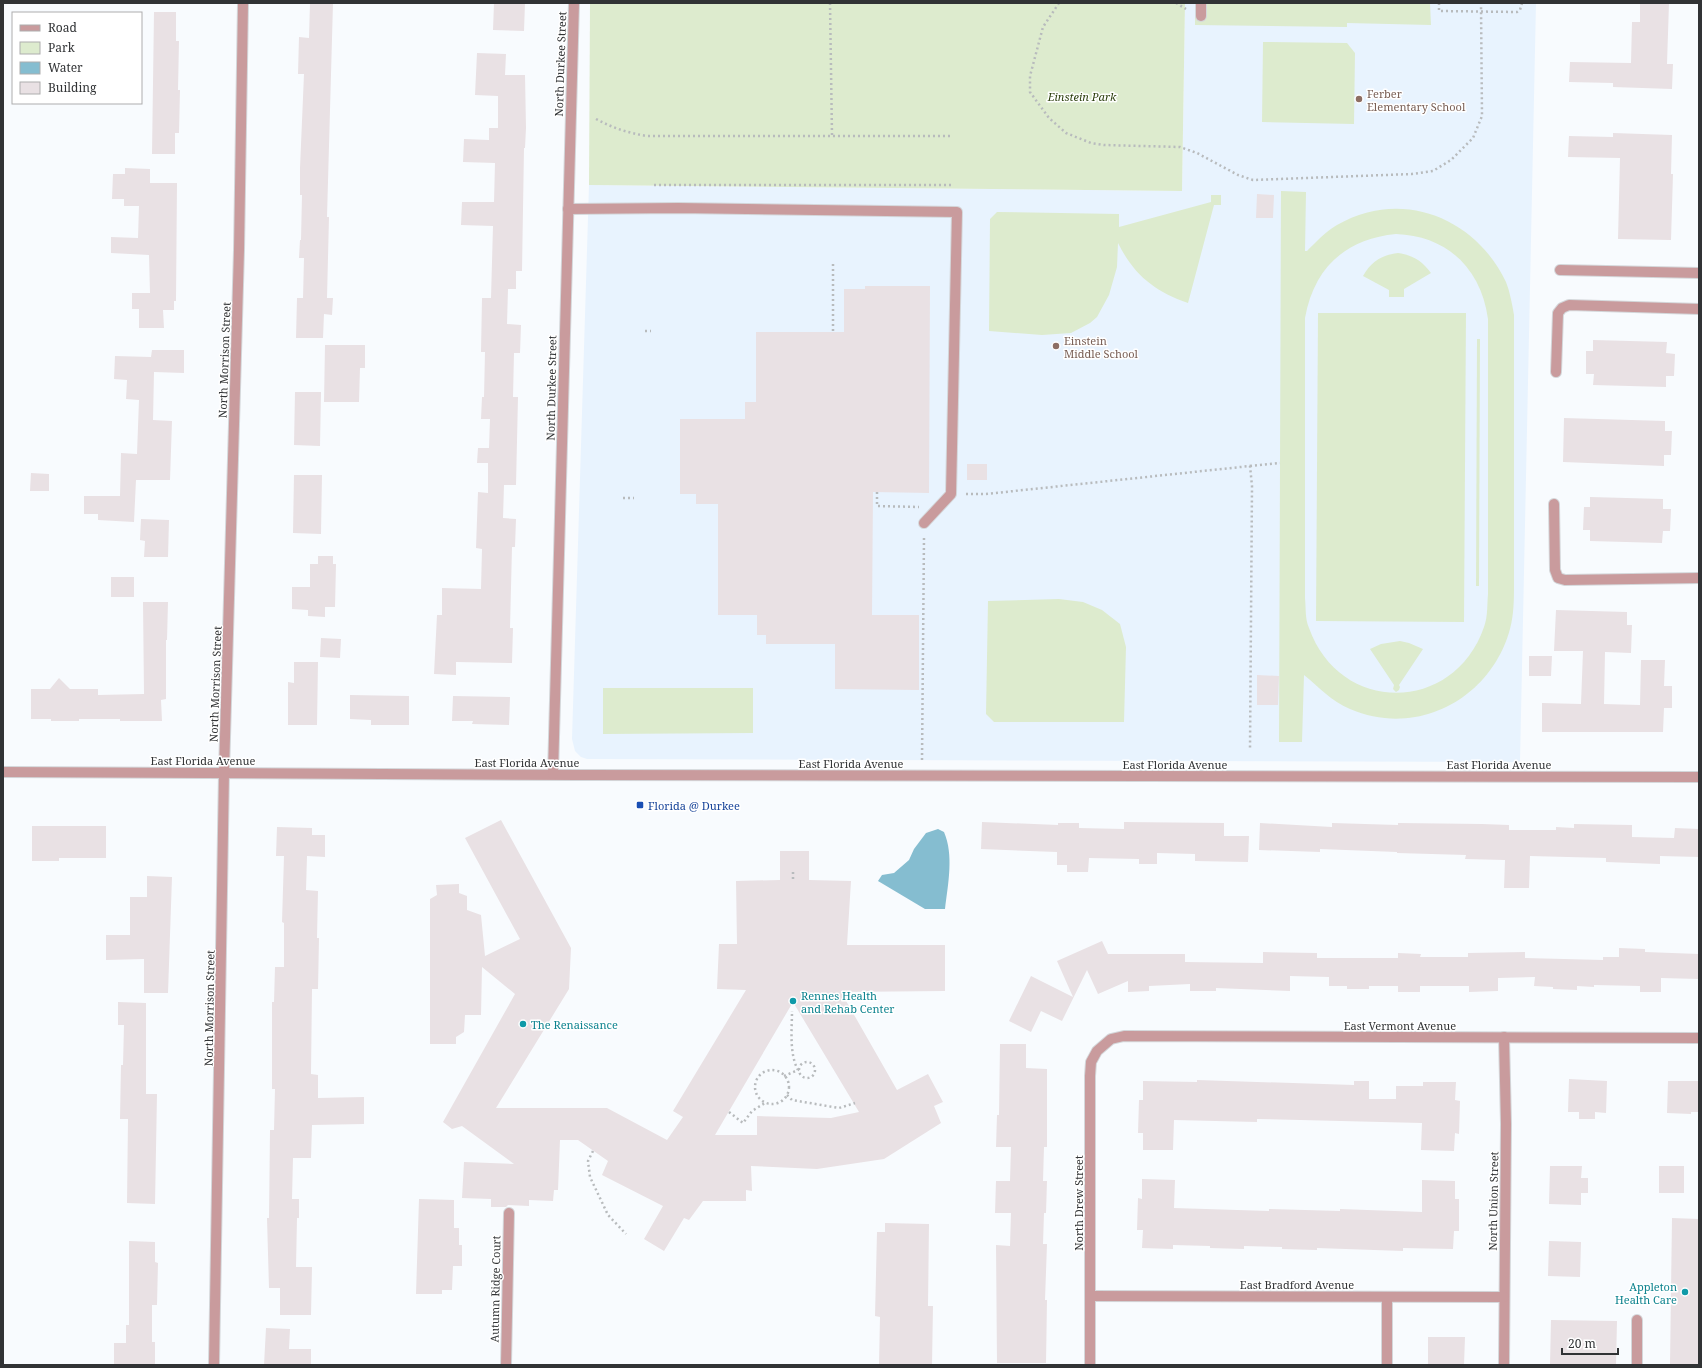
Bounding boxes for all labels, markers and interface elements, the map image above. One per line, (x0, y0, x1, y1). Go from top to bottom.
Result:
street label: North Durkee Street (551, 11, 569, 117)
legend (12, 12, 142, 104)
text: Road (48, 19, 78, 36)
text: Park (48, 39, 76, 56)
text: Water (48, 59, 83, 76)
text: Building (48, 79, 97, 96)
place label: Ferber Elementary School (1367, 86, 1466, 114)
park label: Einstein Park (1047, 89, 1117, 104)
marker: Ferber Elementary School (1354, 94, 1364, 104)
street label: North Morrison Street (214, 302, 234, 418)
place label: Einstein Middle School (1064, 333, 1139, 361)
street label: North Durkee Street (543, 335, 559, 441)
marker: Einstein Middle School (1051, 341, 1061, 351)
street label: North Morrison Street (205, 626, 225, 742)
street label: East Florida Avenue (151, 753, 256, 768)
street label: East Florida Avenue (475, 755, 580, 770)
street label: East Florida Avenue (799, 756, 904, 771)
street label: East Florida Avenue (1123, 757, 1228, 772)
street label: East Florida Avenue (1447, 757, 1552, 772)
place label: Florida @ Durkee (648, 798, 740, 813)
marker: Florida @ Durkee (635, 800, 645, 810)
street label: North Morrison Street (200, 950, 218, 1066)
place label: Rennes Health and Rehab Center (801, 988, 895, 1016)
marker: Rennes Health and Rehab Center (788, 996, 798, 1006)
place label: The Renaissance (531, 1017, 618, 1032)
street label: East Vermont Avenue (1344, 1018, 1456, 1033)
marker: The Renaissance (518, 1019, 528, 1029)
street label: North Union Street (1485, 1151, 1501, 1251)
street label: North Drew Street (1071, 1155, 1086, 1251)
street label: Autumn Ridge Court (487, 1235, 503, 1343)
street label: East Bradford Avenue (1240, 1277, 1354, 1292)
place label: Appleton Health Care (1615, 1279, 1677, 1307)
marker: Appleton Health Care (1680, 1287, 1690, 1297)
scale bar (1562, 1330, 1618, 1356)
text: 20 m (1568, 1335, 1596, 1352)

